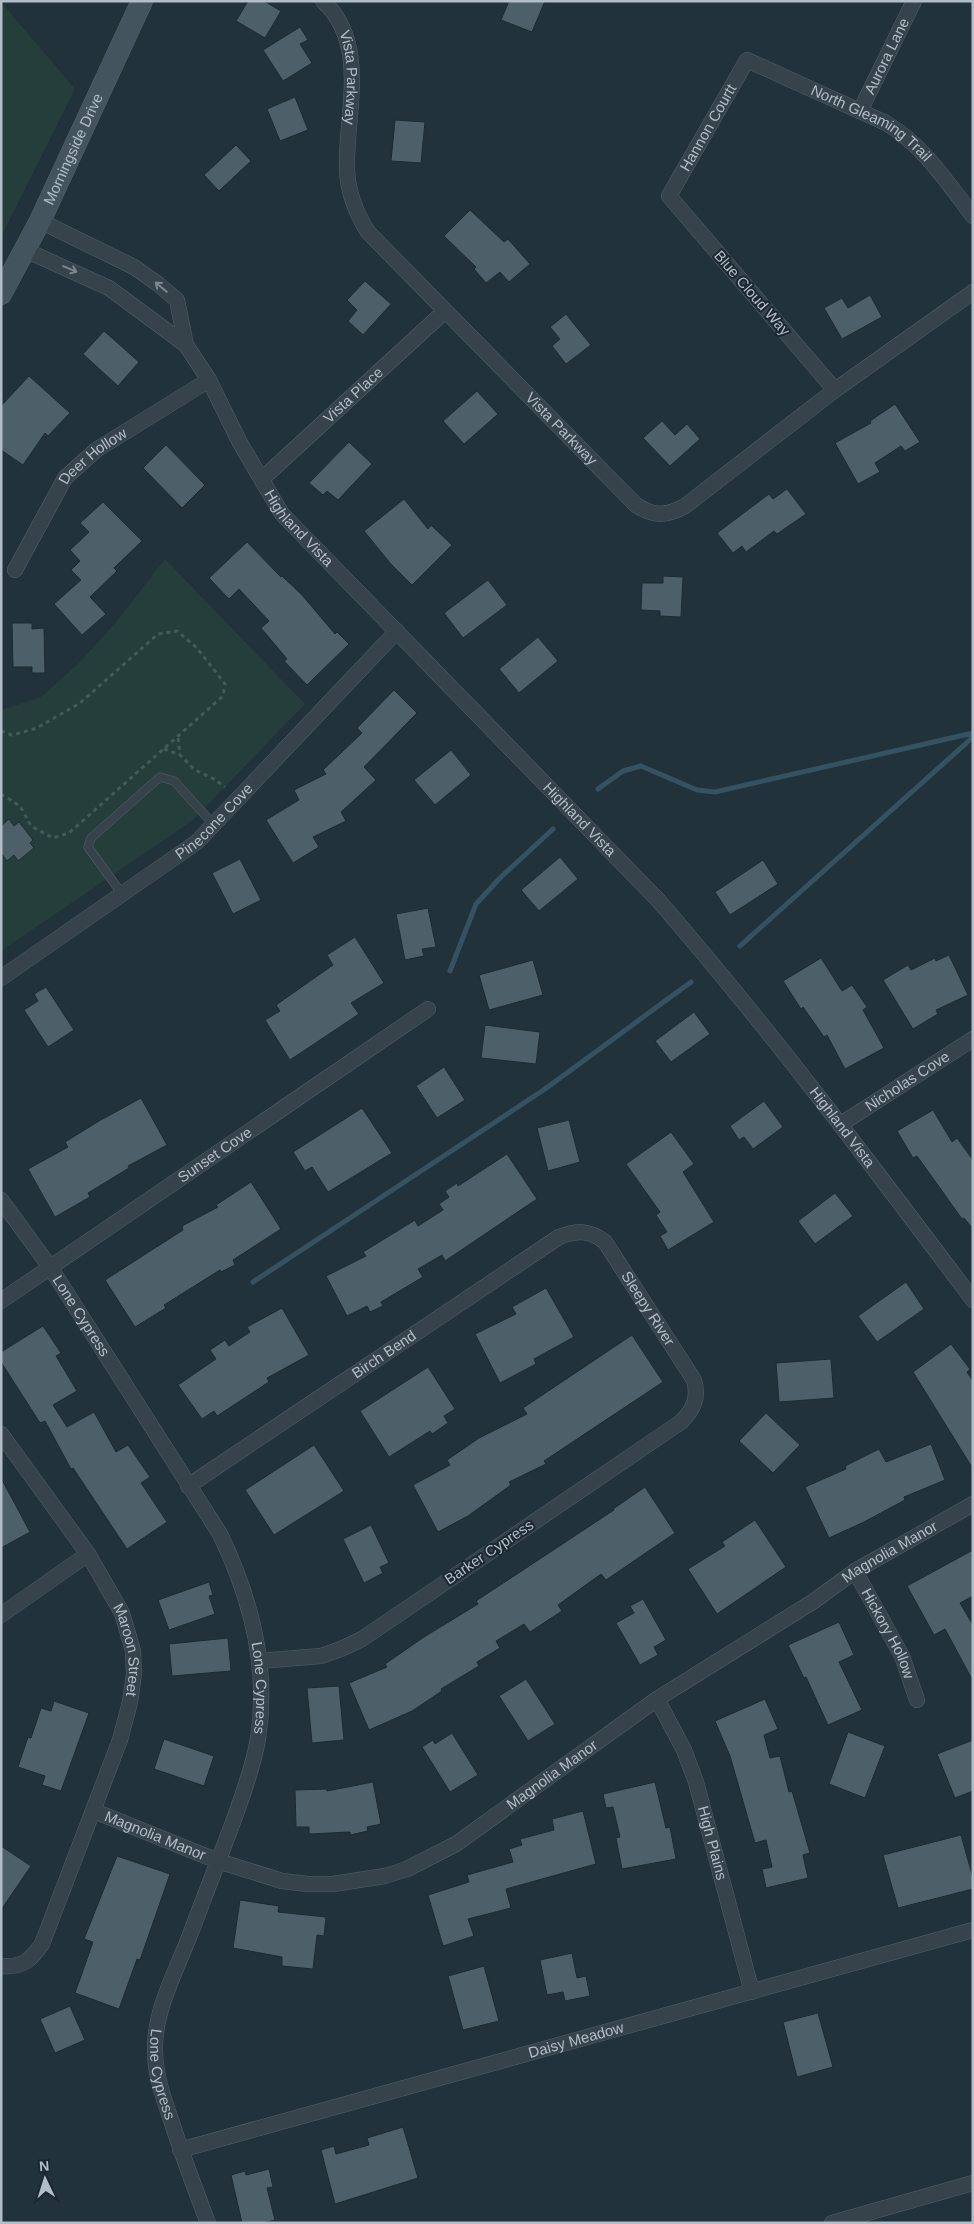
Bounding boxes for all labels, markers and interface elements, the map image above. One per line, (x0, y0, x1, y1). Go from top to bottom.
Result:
street label: Aurora Lane (861, 15, 912, 97)
street label: Vista Parkway (336, 28, 361, 126)
street label: Hannon Courtt (676, 80, 740, 174)
street label: North Gleaming Trail (808, 81, 935, 165)
street label: Morningside Drive (40, 90, 106, 207)
street label: Blue Cloud Way (711, 247, 794, 339)
one-way arrow (62, 265, 77, 275)
one-way arrow (154, 281, 167, 292)
street label: Vista Place (320, 363, 386, 426)
street label: Vista Parkway (522, 389, 601, 469)
street label: Deer Hollow (54, 424, 130, 487)
street label: Highland Vista (261, 486, 338, 570)
street label: Highland Vista (540, 779, 620, 860)
street label: Pinecone Cove (172, 780, 256, 863)
street label: Nicholas Cove (862, 1047, 952, 1114)
street label: Highland Vista (806, 1084, 879, 1171)
street label: Sunset Cove (174, 1123, 255, 1186)
street label: Sleepy River (618, 1268, 679, 1349)
street label: Lone Cypress (50, 1272, 114, 1359)
street label: Birch Bend (348, 1327, 419, 1382)
street label: Barker Cypress (441, 1516, 536, 1588)
street label: Magnolia Manor (838, 1517, 940, 1586)
street label: Hickory Hollow (858, 1585, 918, 1681)
street label: Maroon Street (110, 1600, 143, 1699)
street label: Lone Cypress (248, 1640, 270, 1735)
street label: Magnolia Manor (503, 1736, 600, 1813)
street label: High Plains (695, 1804, 731, 1882)
street label: Magnolia Manor (102, 1807, 208, 1863)
street label: Daisy Meadow (526, 2018, 626, 2061)
street label: Lone Cypress (147, 2028, 179, 2122)
north arrow (20, 2154, 70, 2204)
text: N (38, 2158, 50, 2174)

